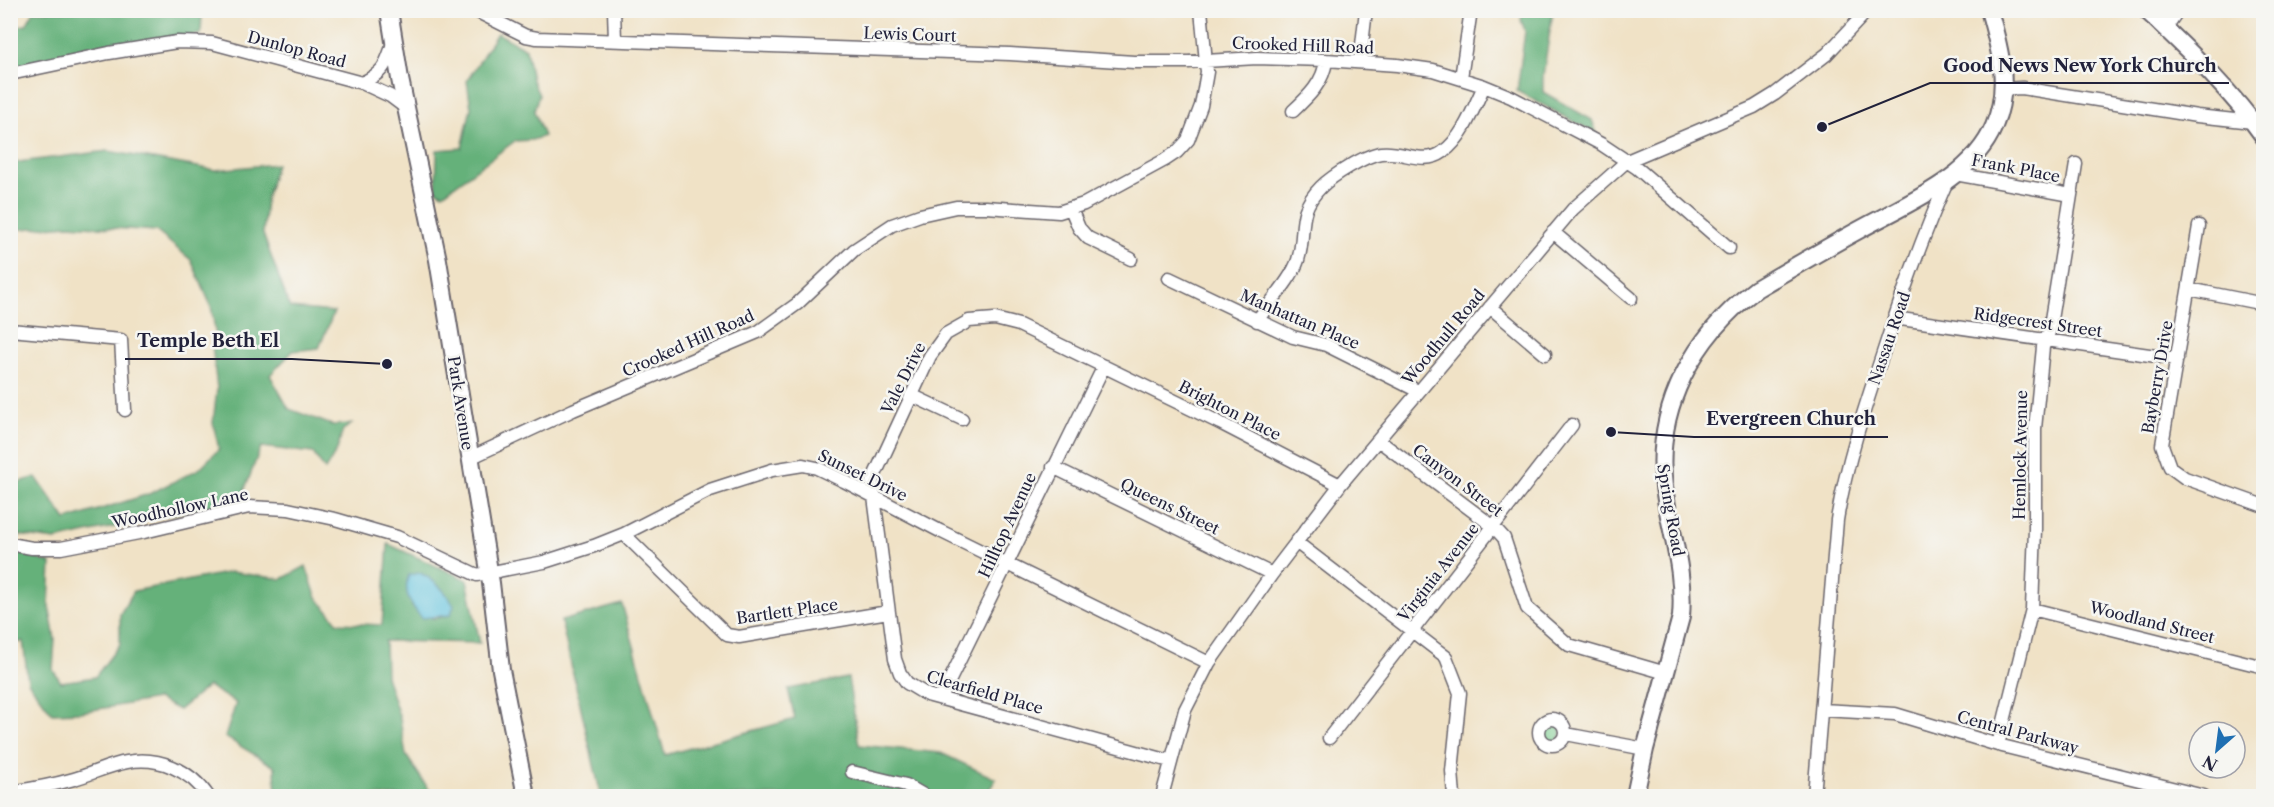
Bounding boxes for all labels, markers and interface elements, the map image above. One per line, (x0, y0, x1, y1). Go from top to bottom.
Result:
street label: Lewis Court (863, 22, 957, 46)
street label: Dunlop Road (246, 26, 349, 72)
street label: Crooked Hill Road (1232, 33, 1375, 57)
callout: Good News New York Church (1930, 47, 2229, 83)
text: Good News New York Church (1943, 55, 2217, 77)
street label: Frank Place (1970, 150, 2062, 186)
street label: Manhattan Place (1237, 285, 1363, 353)
street label: Woodhull Road (1397, 285, 1489, 390)
street label: Nassau Road (1864, 288, 1914, 387)
street label: Ridgecrest Street (1972, 303, 2104, 341)
street label: Crooked Hill Road (619, 305, 757, 381)
street label: Bayberry Drive (2137, 319, 2177, 435)
callout: Temple Beth El (125, 323, 292, 359)
text: Temple Beth El (137, 330, 279, 352)
street label: Vale Drive (876, 339, 930, 418)
street label: Park Avenue (444, 355, 478, 451)
street label: Brighton Place (1176, 376, 1284, 444)
street label: Hemlock Avenue (2009, 390, 2031, 520)
callout: Evergreen Church (1694, 401, 1888, 437)
text: Evergreen Church (1706, 408, 1877, 430)
street label: Canyon Street (1409, 439, 1508, 521)
street label: Sunset Drive (815, 445, 911, 505)
street label: Spring Road (1653, 462, 1689, 558)
street label: Hilltop Avenue (974, 469, 1040, 581)
street label: Queens Street (1117, 473, 1223, 539)
street label: Woodhollow Lane (109, 484, 250, 532)
street label: Virginia Avenue (1393, 519, 1483, 626)
street label: Bartlett Place (735, 594, 839, 628)
street label: Woodland Street (2086, 597, 2217, 647)
street label: Clearfield Place (924, 666, 1046, 718)
street label: Central Parkway (1955, 706, 2082, 758)
north arrow (2187, 720, 2247, 780)
text: N (2199, 751, 2221, 775)

